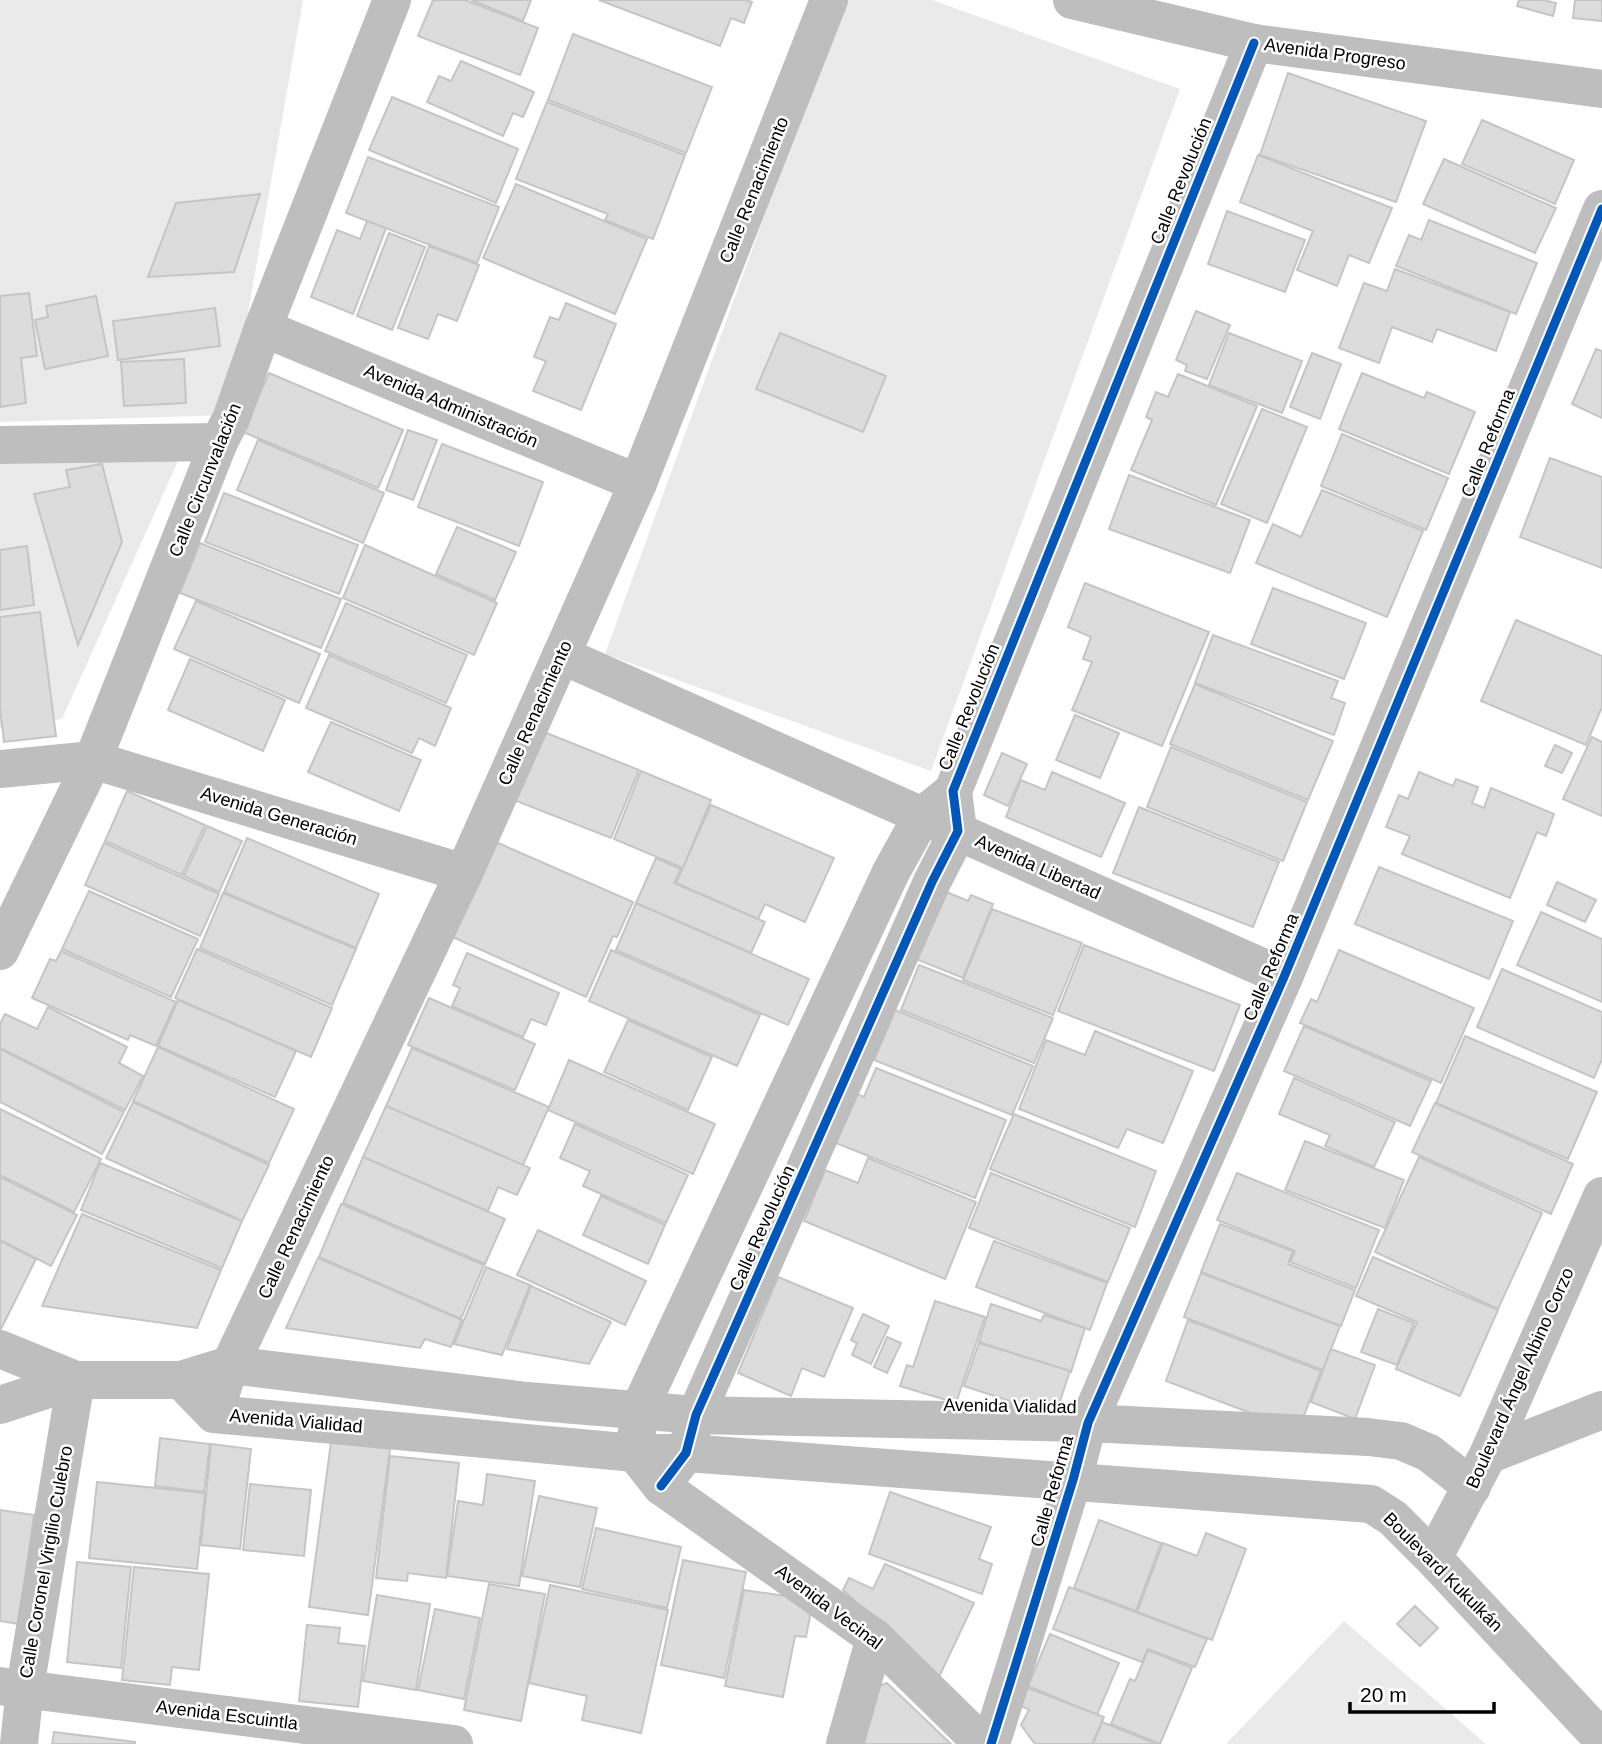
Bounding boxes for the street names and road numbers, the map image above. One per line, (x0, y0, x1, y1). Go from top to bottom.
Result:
street label: Avenida Progreso (1263, 34, 1407, 74)
street label: Calle Renacimiento (715, 114, 793, 266)
street label: Calle Revolución (1146, 115, 1216, 247)
street label: Avenida Administración (361, 360, 541, 452)
street label: Calle Reforma (1457, 385, 1519, 500)
street label: Calle Circunvalación (165, 400, 245, 560)
street label: Calle Renacimiento (494, 638, 576, 788)
street label: Calle Revolución (934, 641, 1004, 773)
street label: Avenida Generación (198, 783, 360, 849)
street label: Avenida Libertad (972, 830, 1104, 904)
street label: Calle Reforma (1239, 909, 1303, 1024)
street label: Calle Renacimiento (254, 1152, 338, 1302)
street label: Calle Revolución (725, 1162, 799, 1294)
street label: Boulevard Ángel Albino Corzo (1462, 1265, 1578, 1491)
street label: Avenida Vialidad (943, 1395, 1077, 1417)
street label: Avenida Vialidad (229, 1405, 363, 1437)
street label: Calle Reforma (1027, 1432, 1078, 1549)
street label: Calle Coronel Virgilio Culebro (16, 1444, 76, 1680)
street label: Boulevard Kukulkán (1379, 1508, 1507, 1636)
street label: Avenida Vecinal (772, 1561, 886, 1653)
street label: Avenida Escuintla (155, 1696, 300, 1734)

